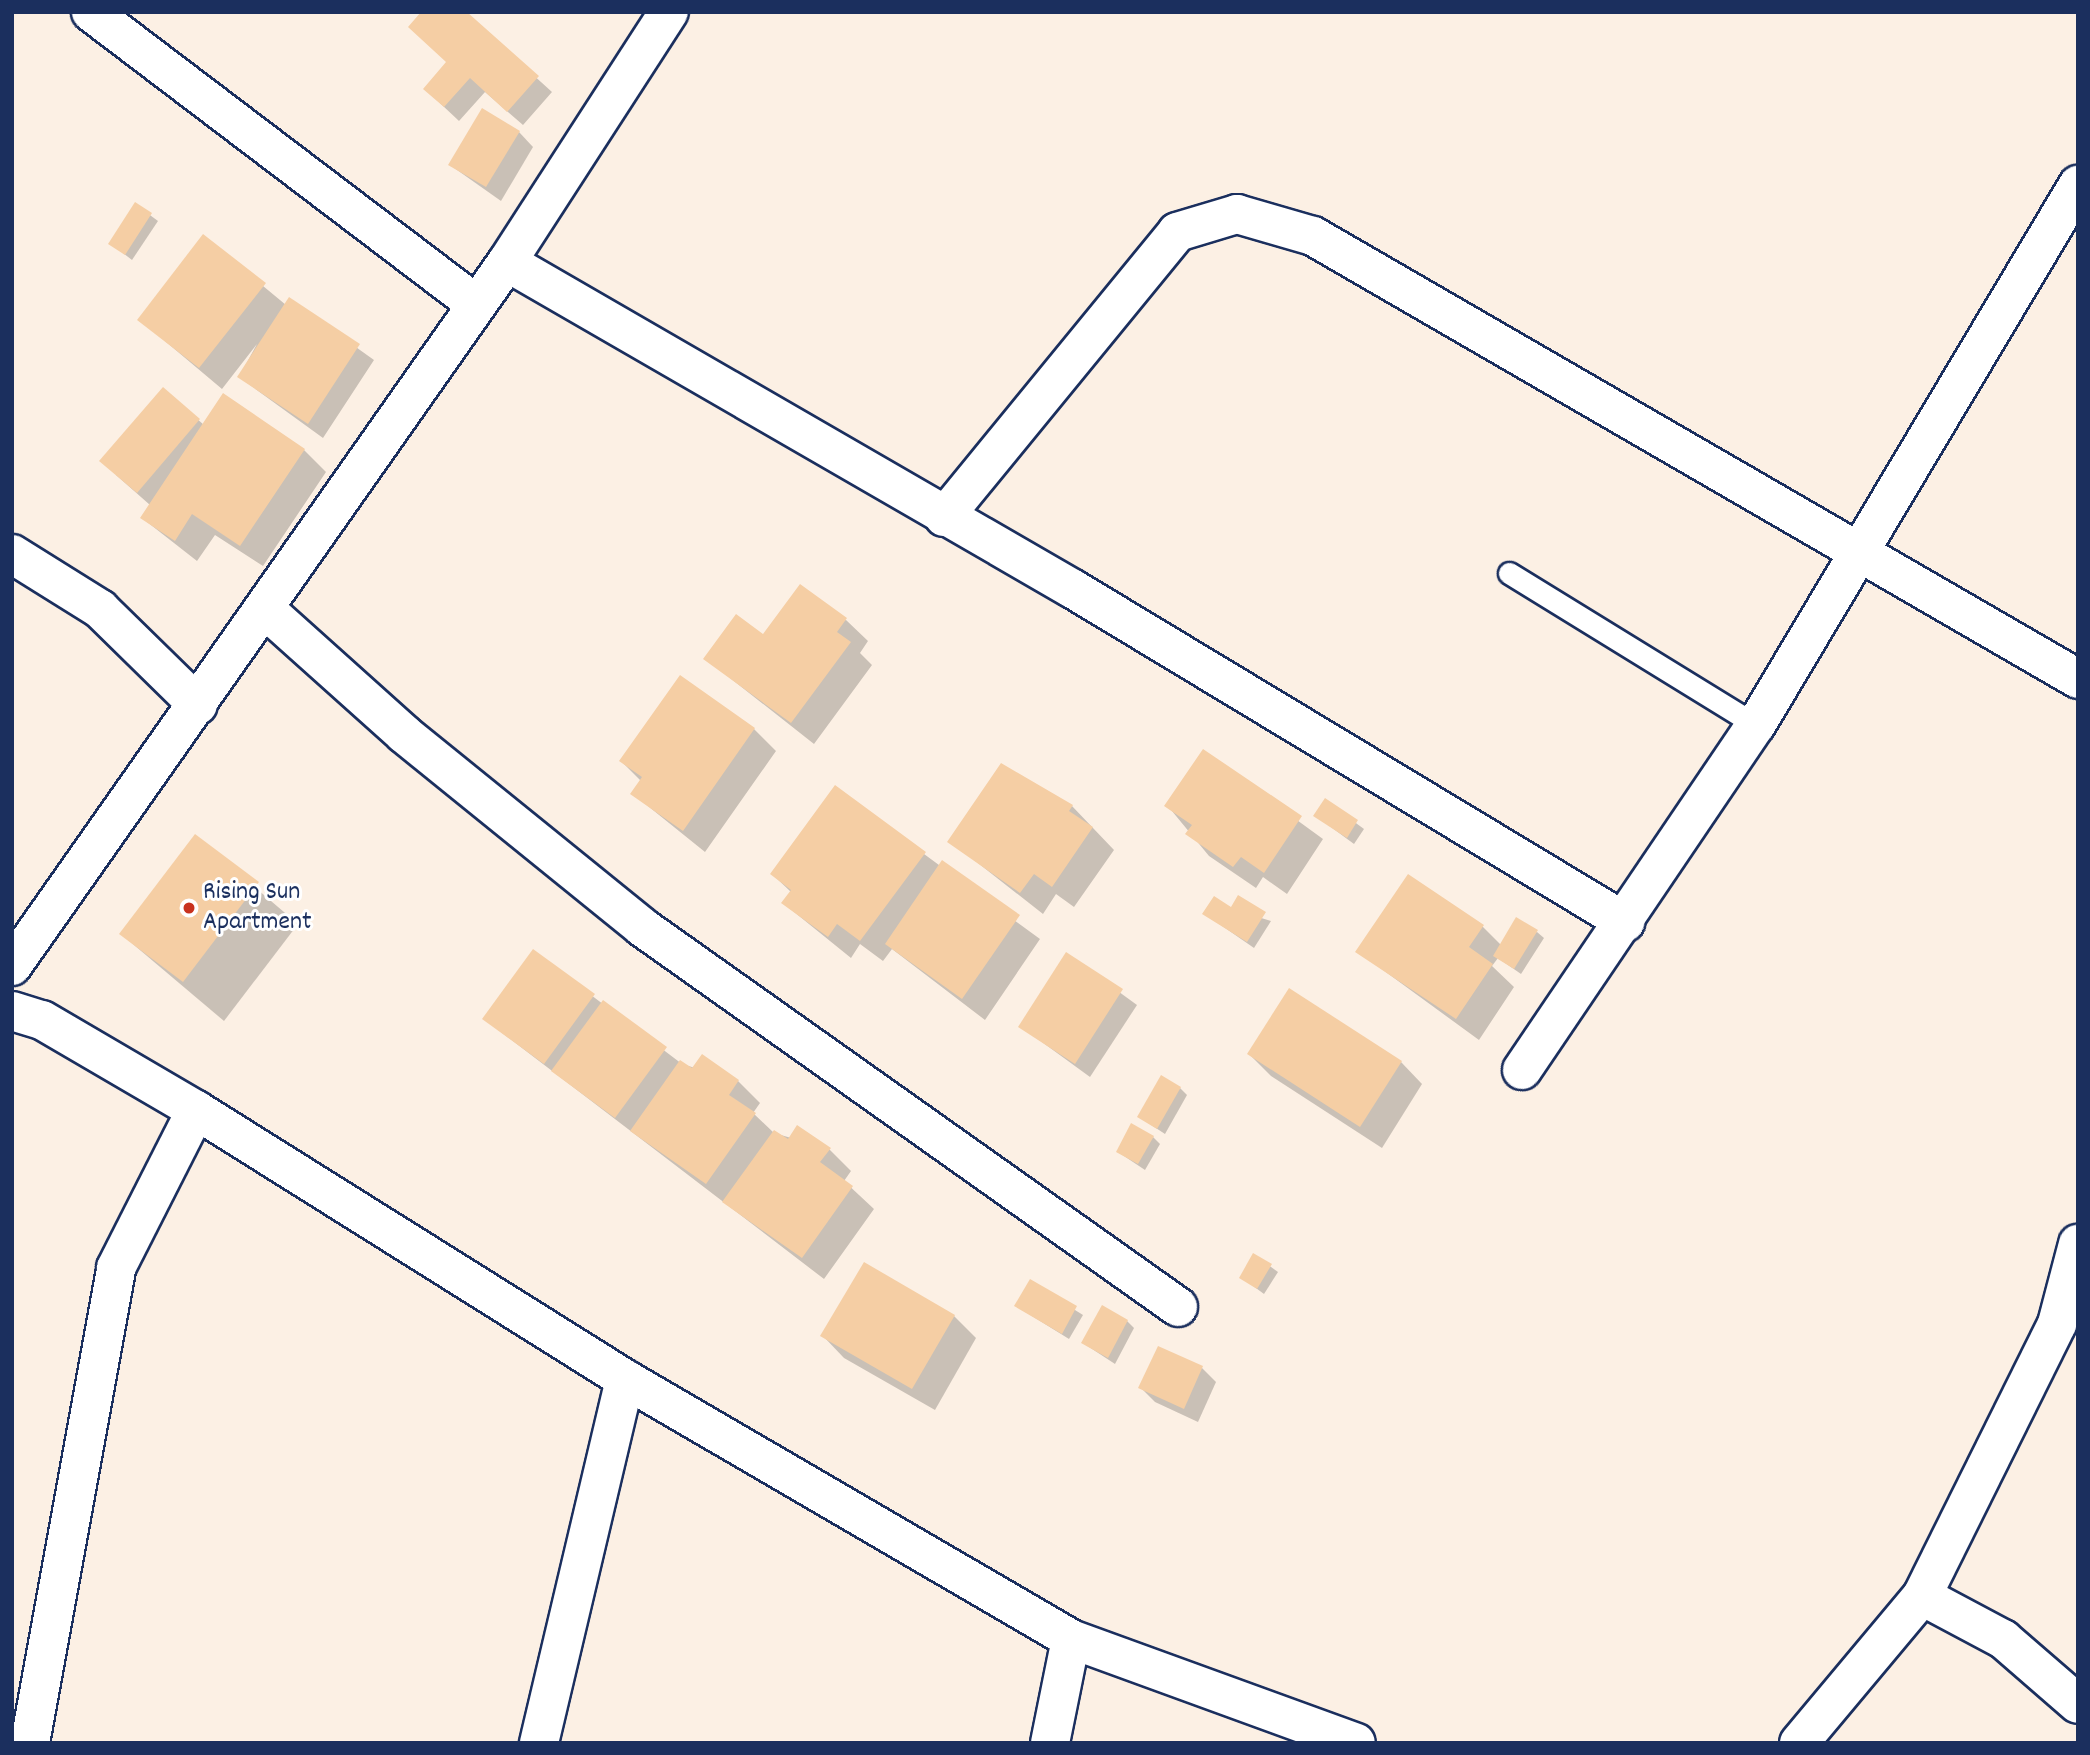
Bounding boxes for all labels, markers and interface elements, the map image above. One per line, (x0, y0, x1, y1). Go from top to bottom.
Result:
place label: Rising Sun Apartment (203, 877, 312, 938)
marker: Rising Sun Apartment (181, 900, 197, 916)

